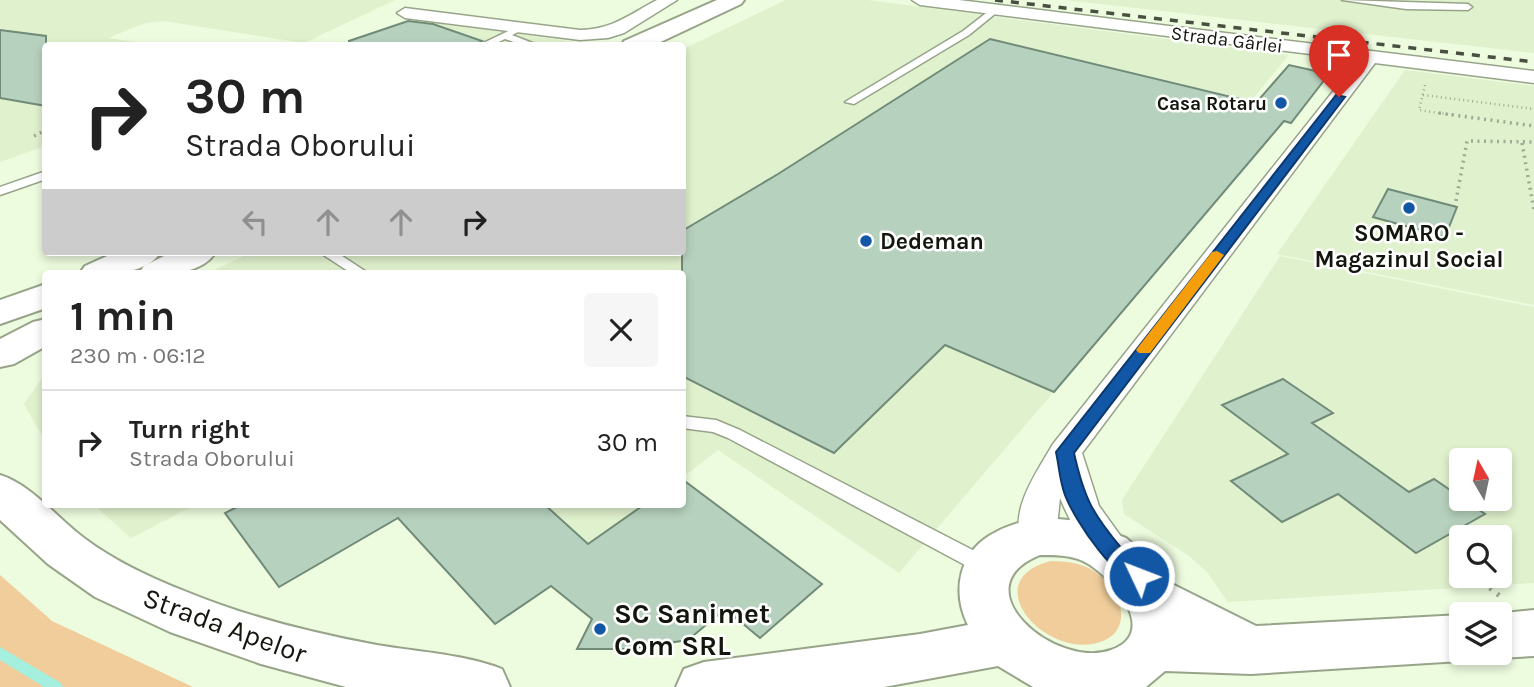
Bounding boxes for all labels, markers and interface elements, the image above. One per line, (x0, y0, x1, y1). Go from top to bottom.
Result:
street label: Strada Gârlei (1170, 22, 1284, 58)
pin (1309, 25, 1369, 97)
icon: arrive (1320, 36, 1358, 74)
text: 30 m (185, 68, 305, 125)
icon: right (70, 70, 161, 161)
place label: Casa Rotaru (1157, 93, 1267, 115)
marker: Casa Rotaru (1273, 95, 1289, 111)
text: Strada Oborului (185, 127, 416, 164)
marker: SOMARO - Magazinul Social (1401, 200, 1417, 216)
icon: left (236, 203, 274, 241)
icon: ahead (309, 203, 347, 241)
icon: ahead (382, 203, 420, 241)
icon: right (455, 203, 493, 241)
place label: SOMARO - Magazinul Social (1315, 220, 1503, 273)
place label: Dedeman (880, 228, 984, 255)
marker: Dedeman (858, 233, 874, 249)
text: 1 min (70, 291, 175, 341)
button: close (584, 293, 658, 367)
text: 230 m · 06:12 (70, 342, 206, 369)
text: Turn right (129, 414, 250, 445)
icon: right (70, 424, 108, 462)
text: 30 m (597, 427, 658, 458)
text: Strada Oborului (129, 445, 295, 472)
north arrow (1449, 448, 1512, 511)
map controls (1449, 448, 1512, 665)
button: search (1449, 525, 1512, 588)
position arrow (1102, 539, 1176, 613)
street label: Strada Apelor (138, 581, 312, 671)
place label: SC Sanimet Com SRL (614, 597, 770, 662)
button: layers (1449, 602, 1512, 665)
marker: SC Sanimet Com SRL (592, 621, 608, 637)

